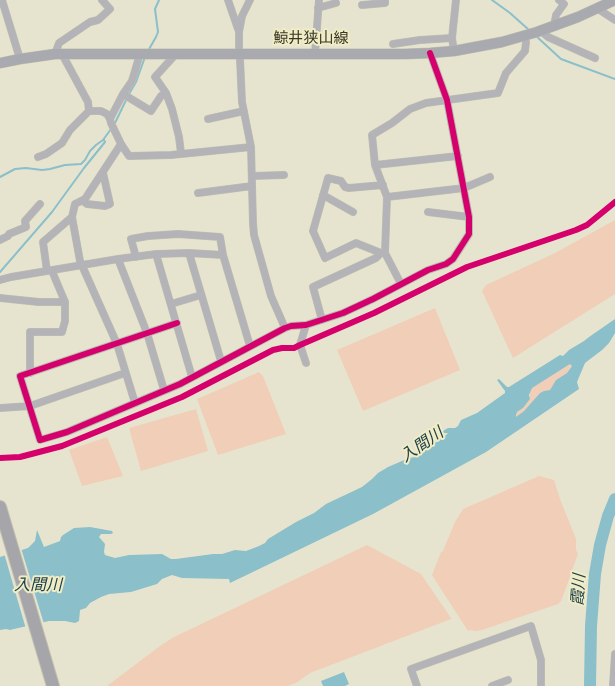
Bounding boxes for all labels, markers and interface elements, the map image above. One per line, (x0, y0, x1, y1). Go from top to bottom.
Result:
street label: 鯨井狭山線 (274, 30, 348, 48)
water label: 入間川 (397, 423, 447, 467)
water label: 霞川 (568, 573, 590, 607)
water label: 入間川 (14, 575, 62, 595)

